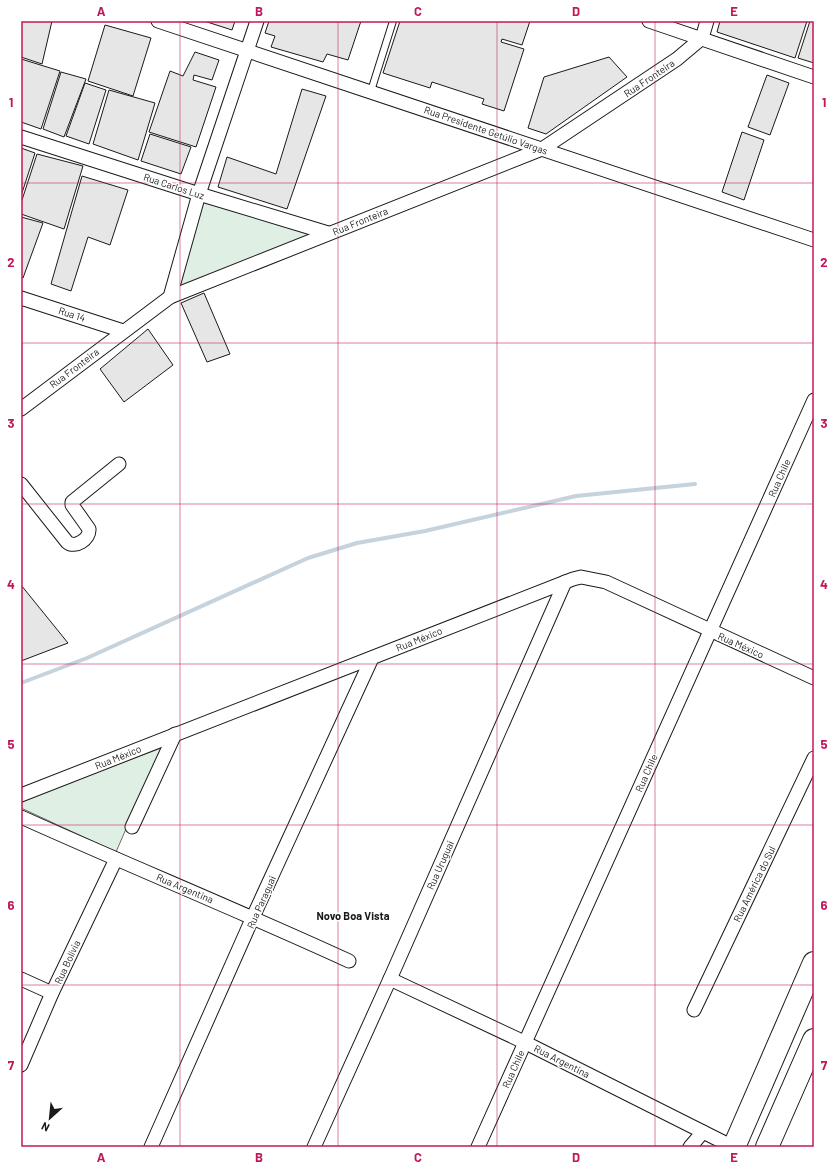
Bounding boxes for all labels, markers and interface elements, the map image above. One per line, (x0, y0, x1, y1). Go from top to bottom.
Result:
text: A (97, 3, 106, 19)
text: B (255, 3, 263, 19)
text: C (414, 3, 422, 19)
text: D (572, 3, 580, 19)
text: E (730, 3, 738, 19)
street label: Rua Fronteira (621, 57, 677, 99)
text: 1 (9, 94, 13, 110)
text: 1 (822, 94, 826, 110)
street label: Rua Presidente Getúlio Vargas (423, 103, 549, 157)
street label: Rua Carlos Luz (142, 170, 207, 202)
street label: Rua Fronteira (331, 204, 389, 238)
text: 2 (7, 254, 15, 270)
text: 2 (820, 254, 828, 270)
street label: Rua 14 (57, 304, 87, 324)
street label: Rua Fronteira (47, 346, 101, 390)
text: 3 (7, 415, 15, 431)
text: 3 (820, 415, 828, 431)
street label: Rua Chile (765, 457, 793, 499)
text: 4 (7, 576, 15, 592)
text: 4 (820, 576, 828, 592)
street label: Rua México (394, 624, 444, 654)
street label: Rua México (716, 630, 766, 660)
text: 5 (7, 736, 15, 752)
text: 5 (820, 736, 828, 752)
street label: Rua México (93, 742, 143, 772)
street label: Rua Chile (632, 752, 660, 794)
street label: Rua Uruguai (424, 839, 456, 891)
street label: Rua América do Sul (730, 844, 778, 924)
street label: Rua Argentina (155, 871, 215, 905)
street label: Rua Paraguai (244, 874, 278, 930)
text: 6 (8, 897, 15, 913)
text: 6 (821, 897, 828, 913)
district label: Novo Boa Vista (317, 909, 390, 922)
street label: Rua Bolívia (52, 938, 82, 986)
street label: Rua Argentina (532, 1042, 592, 1080)
street label: Rua Chile (499, 1048, 527, 1090)
text: 7 (8, 1057, 15, 1073)
text: 7 (821, 1057, 828, 1073)
north arrow (30, 1098, 70, 1138)
text: N (39, 1120, 51, 1135)
text: A (97, 1149, 106, 1165)
text: B (255, 1149, 263, 1165)
text: C (414, 1149, 422, 1165)
text: D (572, 1149, 580, 1165)
text: E (730, 1149, 738, 1165)

